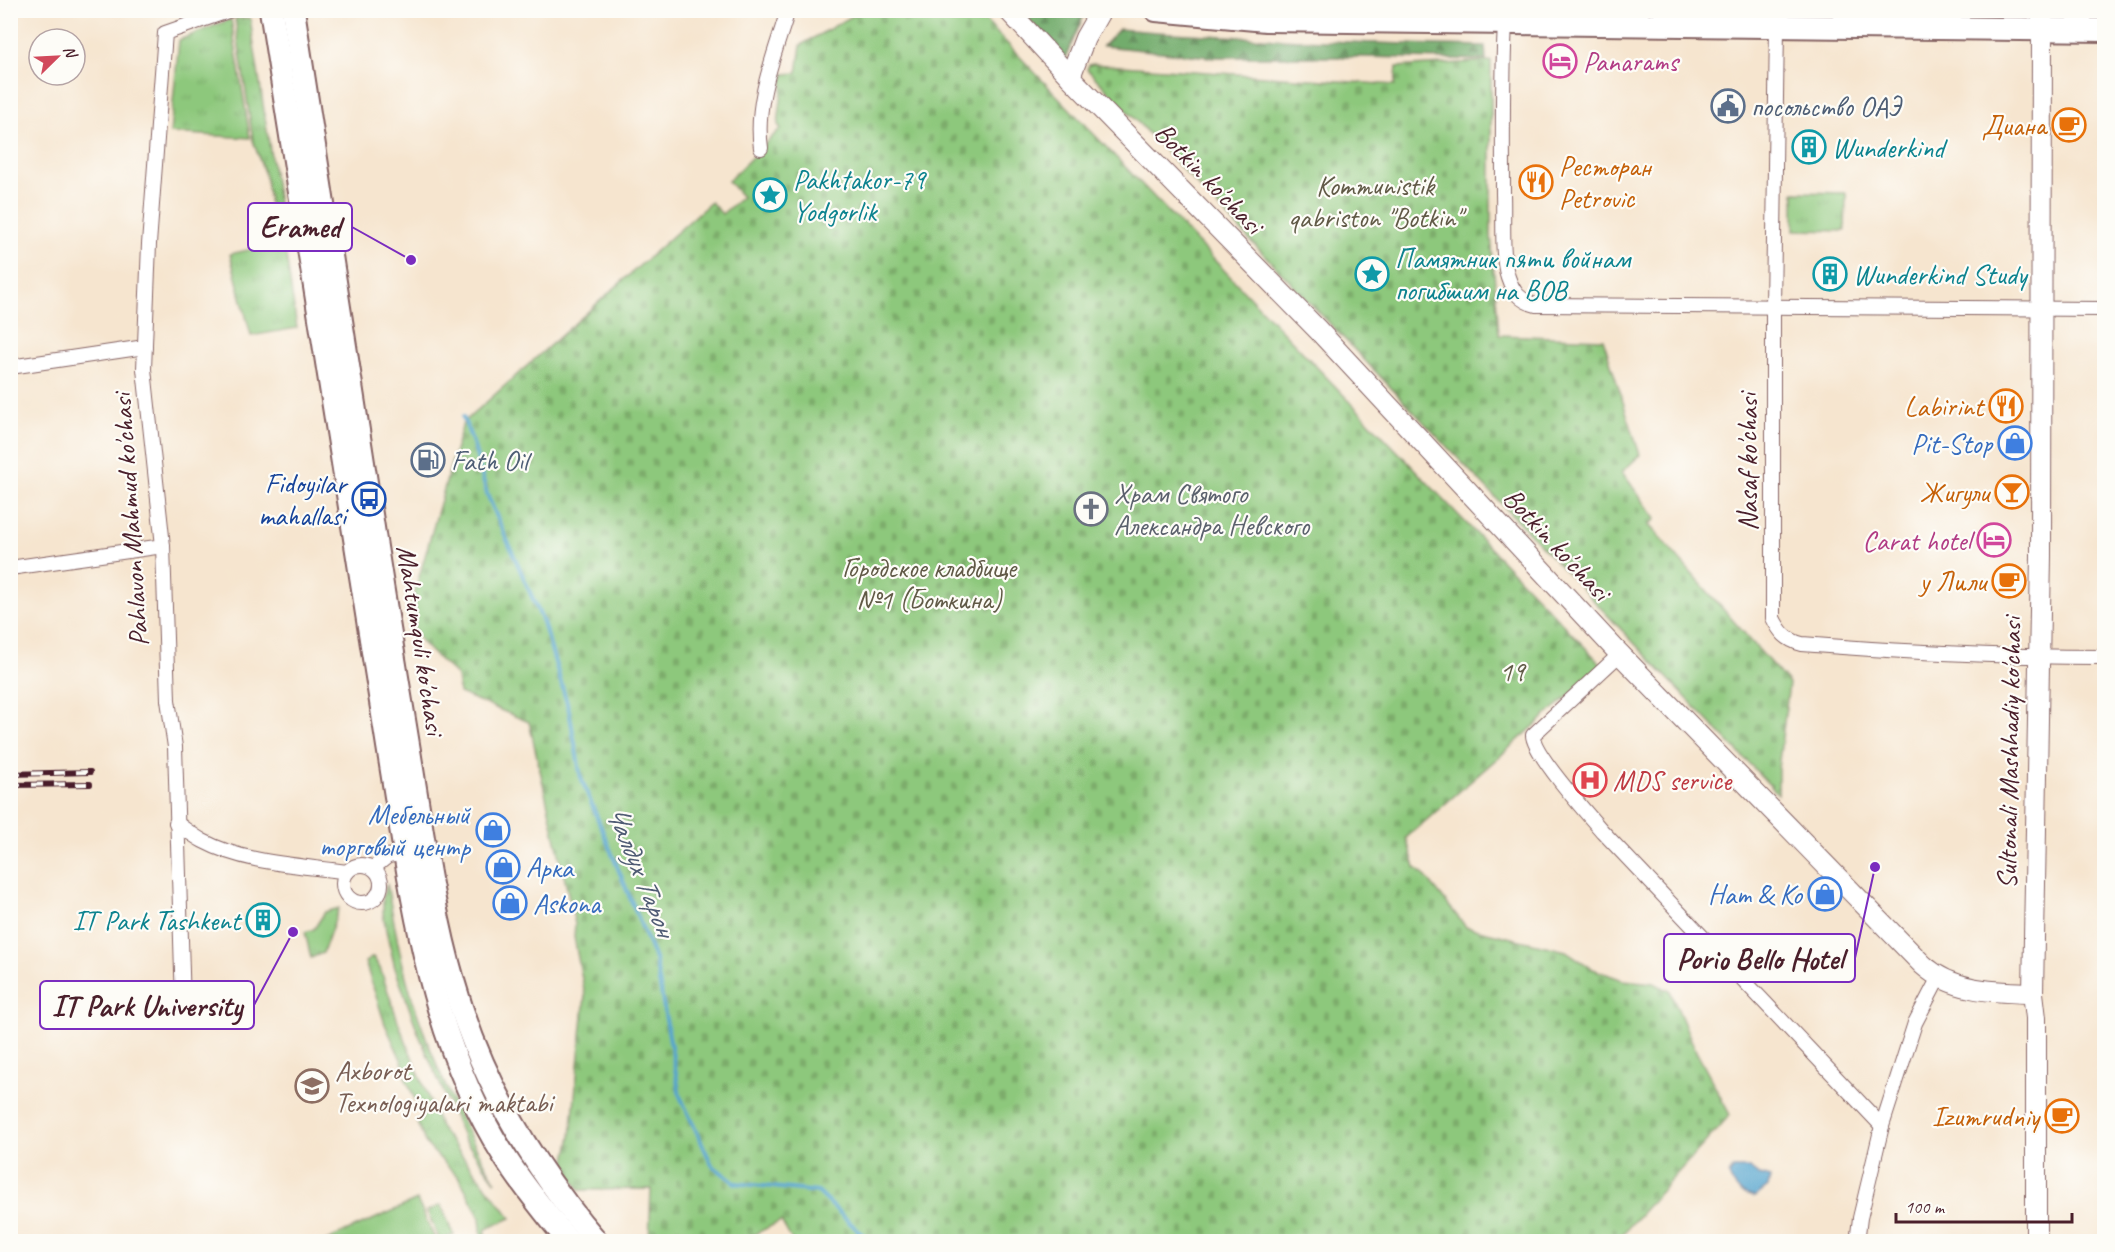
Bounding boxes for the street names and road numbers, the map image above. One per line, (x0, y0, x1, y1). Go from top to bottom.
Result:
street label: Botkin ko'chasi (1147, 115, 1273, 244)
street label: Pahlavon Mahmud ko'chasi (103, 389, 156, 648)
street label: Nasaf ko'chasi (1730, 389, 1765, 531)
street label: Botkin ko'chasi (1496, 480, 1621, 610)
street label: Mahtumquli ko'chasi (389, 543, 454, 741)
street label: Sultonali Mashhadiy ko'chasi (1989, 613, 2029, 889)

